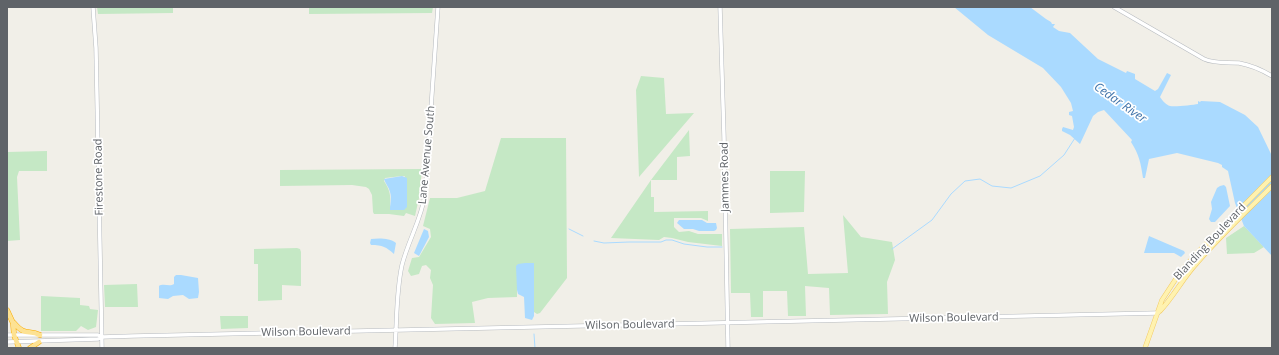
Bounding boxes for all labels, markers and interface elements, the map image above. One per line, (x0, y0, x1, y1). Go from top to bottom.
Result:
water label: Cedar River (1091, 80, 1149, 126)
street label: Lane Avenue South (416, 105, 438, 205)
street label: Firestone Road (92, 138, 106, 216)
street label: Jammes Road (718, 142, 732, 212)
street label: Blanding Boulevard (1171, 201, 1249, 283)
street label: Wilson Boulevard (909, 311, 999, 325)
street label: Wilson Boulevard (585, 318, 675, 332)
street label: Wilson Boulevard (261, 325, 351, 339)

